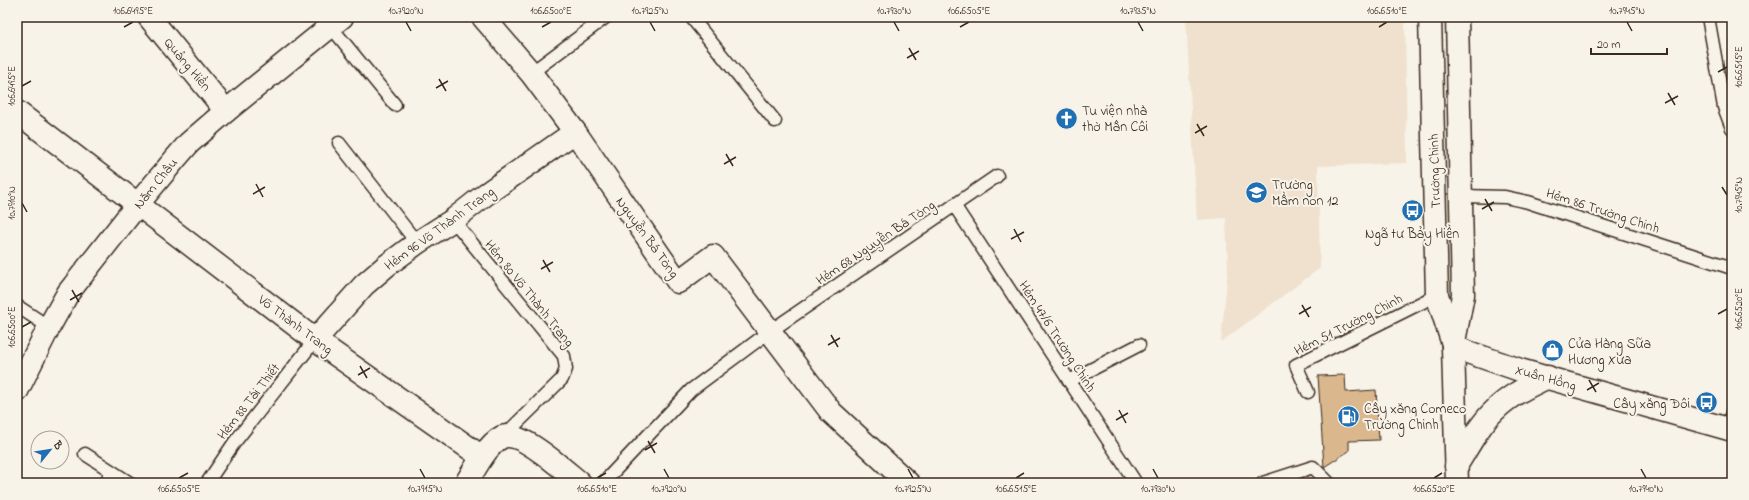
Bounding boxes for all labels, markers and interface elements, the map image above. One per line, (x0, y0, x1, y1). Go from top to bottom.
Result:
text: 106.6495°E (113, 4, 153, 19)
text: 10.7920°N (388, 4, 424, 19)
text: 106.6500°E (530, 4, 572, 19)
text: 10.7925°N (632, 4, 669, 19)
text: 10.7930°N (877, 4, 912, 19)
text: 106.6505°E (948, 4, 990, 19)
text: 10.7935°N (1120, 4, 1156, 19)
text: 106.6510°E (1367, 4, 1407, 19)
text: 10.7945°N (1609, 4, 1645, 19)
scale bar (1591, 30, 1667, 56)
street label: Quảng Hiền (157, 33, 216, 97)
text: 20 m (1597, 36, 1620, 54)
text: 106.6515°E (1732, 46, 1747, 88)
text: 106.6495°E (5, 66, 20, 106)
place label: Tu viện nhà thờ Mân Côi (1082, 101, 1148, 138)
church icon: Tu viện nhà thờ Mân Côi (1054, 105, 1080, 131)
street label: Trường Chinh (1424, 133, 1448, 209)
street label: Năm Châu (129, 154, 183, 214)
place label: Trường Mầm non 12 (1272, 175, 1338, 212)
text: 10.7945°N (1732, 177, 1747, 213)
school or university icon: Trường Mầm non 12 (1244, 179, 1270, 205)
street label: Hẻm 96 Võ Thành Trang (380, 182, 500, 277)
street label: Hẻm 86 Trường Chinh (1543, 183, 1662, 241)
text: 10.7910°N (5, 186, 20, 220)
street label: Nguyễn Bá Tòng (609, 193, 684, 284)
street label: Hẻm 68 Nguyễn Bá Tòng (812, 195, 940, 292)
bus stop icon: Ngã tư Bảy Hiền (1399, 198, 1425, 224)
place label: Ngã tư Bảy Hiền (1365, 224, 1459, 246)
street label: Hẻm 80 Võ Thành Trang (478, 236, 579, 353)
street label: Hẻm 47/6 Trường Chinh (1012, 277, 1101, 397)
text: 106.6520°E (1732, 288, 1747, 330)
street label: Võ Thành Trang (252, 289, 337, 361)
street label: Hẻm 51 Trường Chinh (1291, 289, 1407, 363)
text: 106.6500°E (5, 306, 20, 348)
place label: Cửa Hàng Sữa Hương Xưa (1568, 334, 1651, 372)
shop icon: Cửa Hàng Sữa Hương Xưa (1540, 338, 1566, 364)
street label: Hẻm 88 Tái Thiết (213, 359, 286, 445)
street label: Xuân Hồng (1512, 360, 1579, 398)
bus stop icon: Cây xăng Đôi (1693, 390, 1719, 416)
place label: Cây xăng Đôi (1613, 394, 1690, 416)
place label: Cây xăng Comeco Trường Chinh (1364, 399, 1466, 437)
fuel station icon: Cây xăng Comeco Trường Chinh (1336, 403, 1362, 429)
north arrow (30, 430, 70, 470)
text: B (49, 437, 67, 453)
text: 106.6505°E (158, 482, 200, 497)
text: 10.7915°N (408, 482, 443, 497)
text: 106.6510°E (577, 482, 617, 497)
text: 10.7920°N (651, 482, 687, 497)
text: 10.7925°N (895, 482, 932, 497)
text: 106.6515°E (995, 482, 1037, 497)
text: 10.7930°N (1141, 482, 1176, 497)
text: 106.6520°E (1413, 482, 1455, 497)
text: 10.7940°N (1629, 482, 1664, 497)

